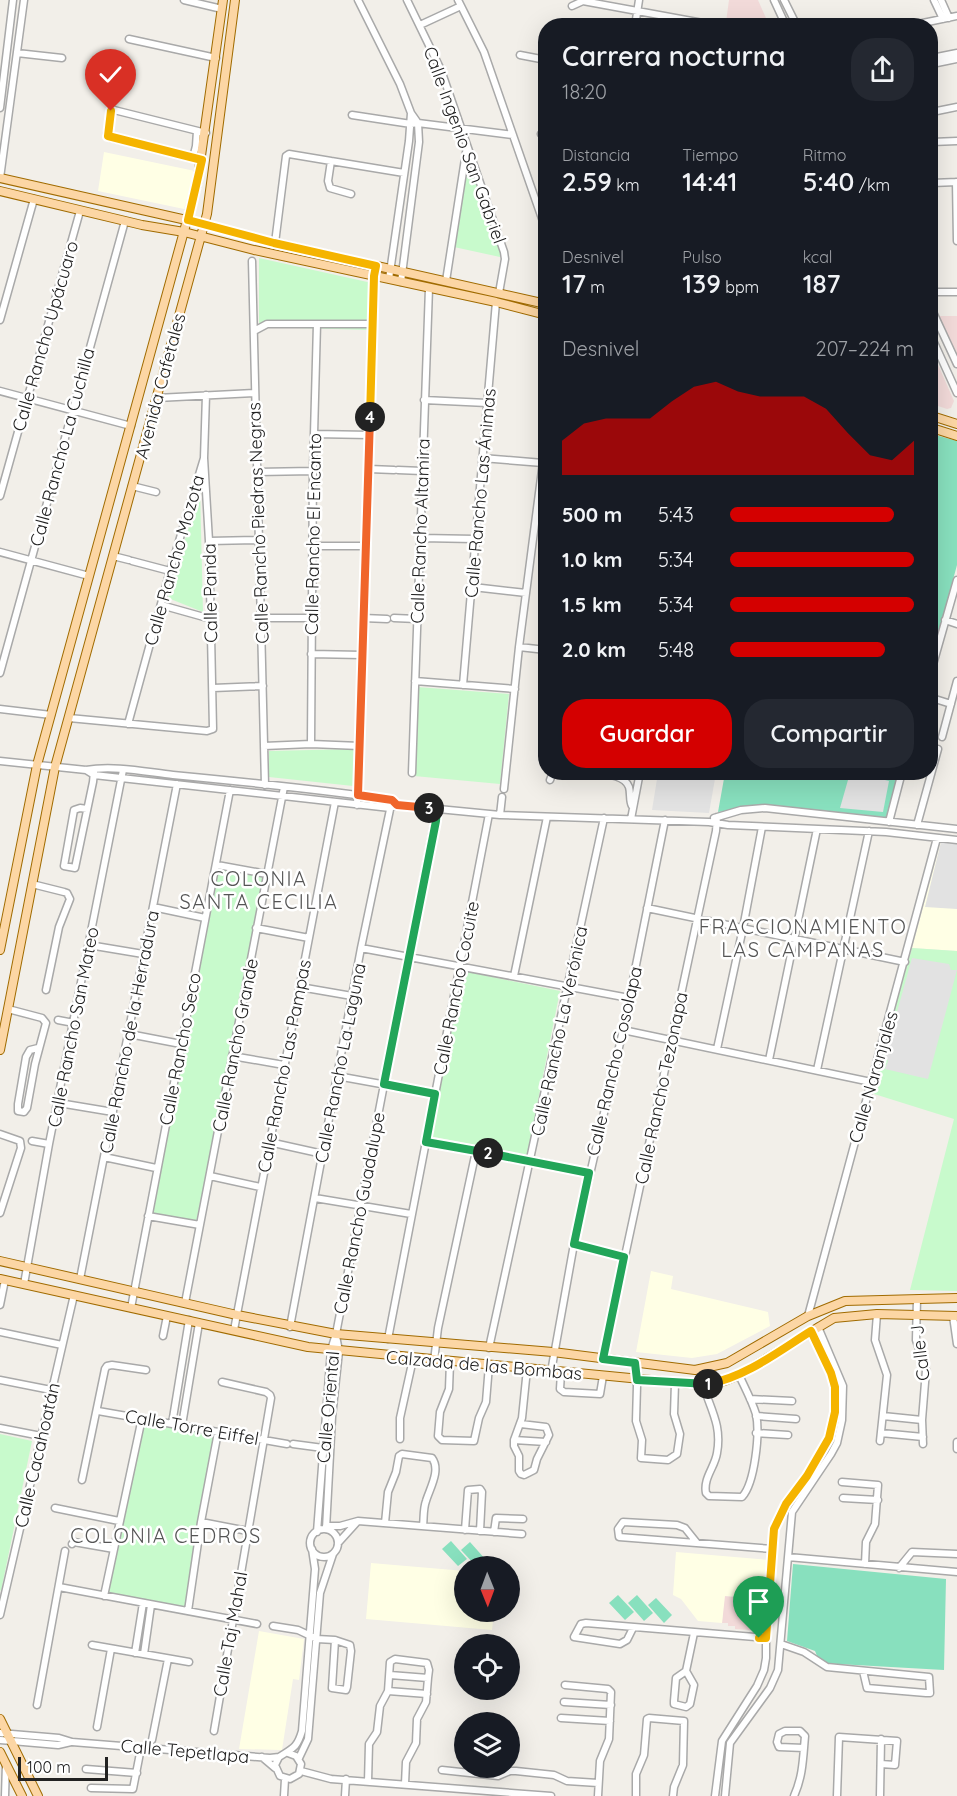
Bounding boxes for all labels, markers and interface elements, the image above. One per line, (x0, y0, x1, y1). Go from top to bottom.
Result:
button: share (851, 38, 914, 101)
text: Carrera nocturna (562, 39, 786, 73)
street label: Calle Ingenio San Gabriel (419, 43, 511, 247)
pin (85, 49, 136, 111)
icon: check (94, 58, 127, 91)
text: 18:20 (562, 79, 607, 104)
text: Distancia (562, 145, 630, 165)
text: Tiempo (682, 145, 738, 165)
text: Ritmo (803, 145, 846, 165)
text: 2.59 (562, 165, 612, 198)
text: 14:41 (682, 165, 737, 198)
text: 5:40 (803, 165, 854, 198)
text: km (612, 175, 639, 195)
text: /km (854, 175, 890, 195)
street label: Calle Rancho Upácuaro (7, 238, 83, 434)
text: Desnivel (562, 247, 624, 267)
text: Pulso (682, 247, 722, 267)
text: kcal (803, 247, 833, 267)
text: 17 (562, 267, 586, 300)
text: 139 (682, 267, 721, 300)
text: 187 (803, 267, 841, 300)
text: m (586, 277, 605, 297)
text: bpm (721, 277, 759, 297)
street label: Avenida Cafetales (129, 311, 191, 461)
text: Desnivel (562, 336, 639, 361)
text: 207–224 m (816, 336, 914, 361)
street label: Calle Rancho La Cuchilla (24, 345, 100, 549)
street label: Calle Rancho Las Ánimas (459, 387, 501, 599)
street label: Calle Rancho Piedras Negras (242, 402, 274, 644)
pin: 4 (355, 402, 385, 432)
text: 4 (365, 407, 375, 427)
street label: Calle Rancho El Encanto (300, 433, 326, 635)
street label: Calle Rancho Altamira (405, 438, 435, 624)
street label: Calle Rancho Mozota (139, 472, 209, 648)
text: 500 m (562, 502, 622, 527)
text: 5:43 (658, 502, 694, 527)
street label: Calle Panda (198, 543, 222, 643)
text: 1.0 km (562, 547, 622, 572)
text: 5:34 (658, 547, 694, 572)
text: 1.5 km (562, 592, 622, 617)
text: 5:34 (658, 592, 694, 617)
text: 2.0 km (562, 637, 626, 662)
text: 5:48 (658, 637, 694, 662)
button: Guardar (562, 699, 732, 768)
button: Compartir (744, 699, 914, 768)
pin: 3 (414, 793, 444, 823)
text: 3 (425, 798, 433, 818)
district label: COLONIA SANTA CECILIA (180, 866, 338, 914)
street label: Calle Rancho Cocuite (428, 899, 484, 1077)
street label: Calle Rancho de la Herradura (94, 908, 164, 1156)
district label: FRACCIONAMIENTO LAS CAMPANAS (699, 914, 907, 962)
street label: Calle Rancho La Verónica (525, 924, 593, 1138)
street label: Calle Rancho San Mateo (42, 925, 104, 1129)
street label: Calle Rancho Grande (207, 956, 263, 1134)
street label: Calle Rancho Las Pampas (252, 957, 316, 1175)
street label: Calle Rancho La Laguna (309, 961, 371, 1165)
street label: Calle Rancho Cosolapa (581, 964, 647, 1158)
street label: Calle Rancho Seco (154, 971, 206, 1127)
street label: Calle Rancho Tezonapa (629, 990, 693, 1186)
street label: Calle Naranjales (843, 1008, 903, 1146)
street label: Calle Rancho Guadalupe (328, 1110, 390, 1316)
pin: 2 (473, 1138, 503, 1168)
text: 2 (483, 1143, 493, 1163)
street label: Calle J (905, 1324, 935, 1382)
street label: Calzada de las Bombas (385, 1345, 583, 1385)
street label: Calle Oriental (312, 1350, 344, 1464)
pin: 1 (693, 1369, 723, 1399)
text: 1 (705, 1374, 711, 1394)
street label: Calle Cacahoatán (9, 1380, 65, 1530)
street label: Calle Torre Eiffel (123, 1404, 261, 1450)
district label: COLONIA CEDROS (70, 1523, 262, 1548)
north arrow (454, 1556, 520, 1622)
map controls (454, 1556, 520, 1778)
street label: Calle Taj Mahal (208, 1570, 252, 1698)
pin (733, 1576, 784, 1638)
icon: arrive (742, 1585, 775, 1618)
button: locate (454, 1634, 520, 1700)
button: layers (454, 1712, 520, 1778)
street label: Calle Tepetlapa (120, 1734, 250, 1768)
scale bar (18, 1754, 108, 1782)
text: 100 m (27, 1757, 71, 1777)

